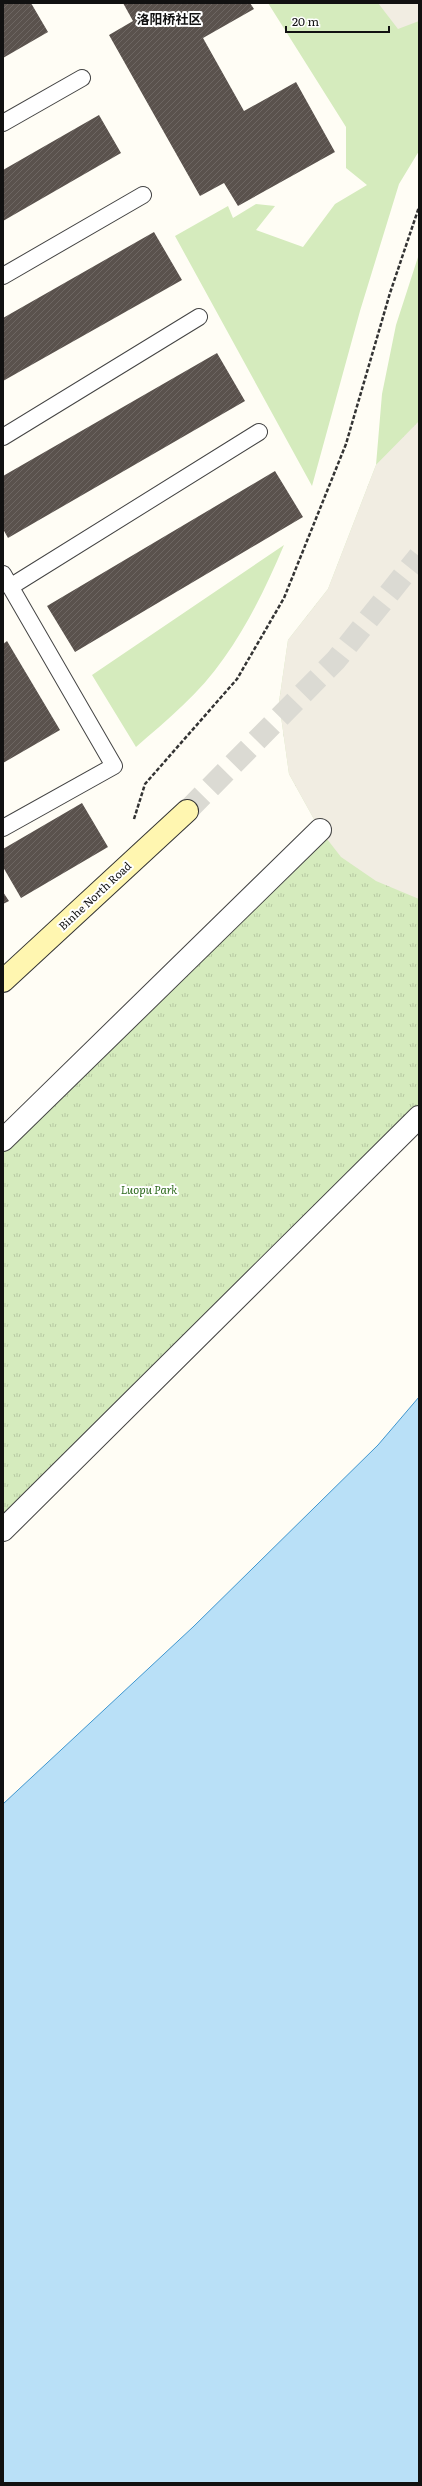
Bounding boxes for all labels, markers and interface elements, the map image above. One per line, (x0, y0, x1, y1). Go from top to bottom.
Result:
scale bar (286, 8, 389, 34)
district label: 洛阳桥社区 (136, 9, 202, 28)
text: 20 m (292, 12, 319, 30)
street label: Binhe North Road (54, 857, 134, 933)
park label: Luopu Park (121, 1181, 177, 1197)

